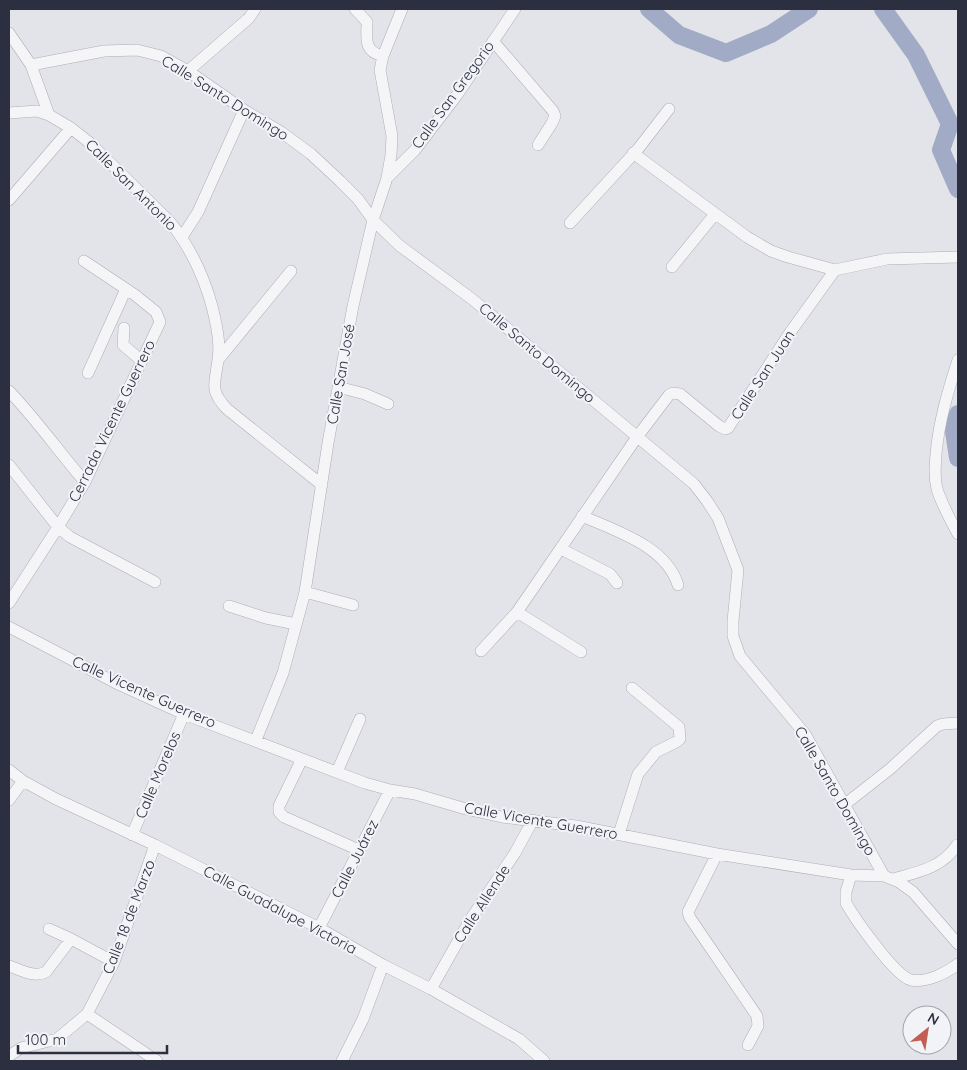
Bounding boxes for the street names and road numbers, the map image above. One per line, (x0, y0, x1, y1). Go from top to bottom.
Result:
street label: Calle San Gregorio (407, 37, 498, 152)
street label: Calle Santo Domingo (158, 51, 292, 144)
street label: Calle San Antonio (82, 135, 181, 234)
street label: Calle Santo Domingo (475, 298, 599, 407)
street label: Calle San José (322, 322, 359, 426)
street label: Calle San Juan (726, 326, 799, 423)
street label: Cerrada Vicente Guerrero (64, 336, 159, 505)
street label: Calle Vicente Guerrero (69, 651, 219, 732)
street label: Calle Santo Domingo (791, 723, 880, 859)
street label: Calle Morelos (131, 728, 184, 821)
street label: Calle Vicente Guerrero (463, 798, 619, 843)
street label: Calle Juárez (327, 816, 382, 901)
street label: Calle 18 de Marzo (98, 857, 159, 977)
street label: Calle Guadalupe Victoria (200, 861, 360, 958)
street label: Calle Allende (449, 861, 514, 946)

